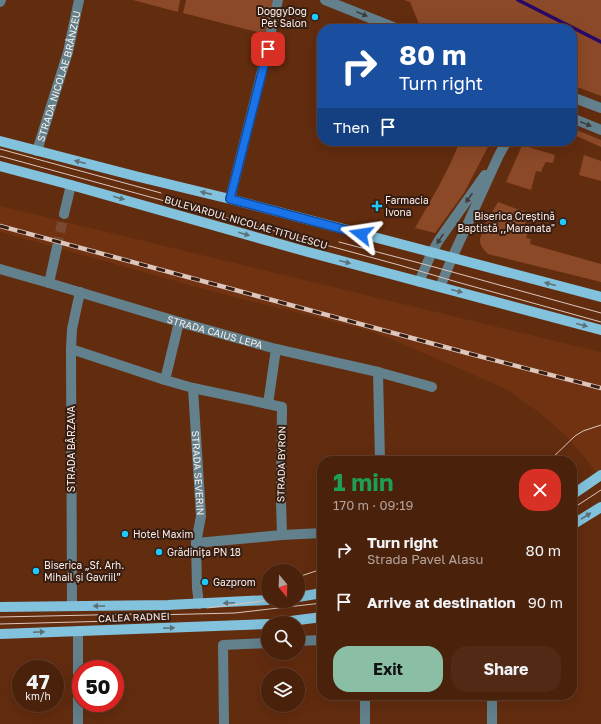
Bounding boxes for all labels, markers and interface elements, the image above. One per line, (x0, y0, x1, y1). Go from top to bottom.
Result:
place label: DoggyDog Pet Salon (257, 5, 307, 29)
street label: STRADA NICOLAE BRÂNZEU (34, 10, 83, 143)
marker: DoggyDog Pet Salon (310, 12, 320, 22)
one-way arrow (356, 12, 368, 18)
pin (251, 32, 285, 66)
icon: arrive (257, 38, 279, 60)
text: 80 m (399, 38, 467, 71)
icon: right (333, 40, 385, 92)
text: Turn right (399, 72, 483, 94)
icon: arrive (377, 116, 399, 138)
text: Then (333, 118, 369, 136)
one-way arrow (581, 121, 593, 127)
one-way arrow (74, 159, 86, 165)
one-way arrow (200, 190, 212, 196)
street label: BULEVARDUL NICOLAE TITULESCU (163, 193, 329, 251)
one-way arrow (465, 193, 473, 203)
place label: Farmacia Ivona (385, 194, 429, 218)
one-way arrow (112, 196, 125, 202)
marker: Farmacia Ivona (372, 201, 382, 211)
place label: Biserica Creștină Baptistă ,,Maranata" (458, 210, 555, 234)
position arrow (340, 213, 382, 255)
marker: Biserica Creștină Baptistă ,,Maranata" (558, 217, 568, 227)
one-way arrow (238, 231, 250, 237)
one-way arrow (437, 233, 444, 245)
one-way arrow (339, 260, 352, 266)
one-way arrow (544, 281, 556, 287)
one-way arrow (451, 289, 463, 295)
street label: STRADA CAIUS LEPA (166, 313, 265, 351)
one-way arrow (577, 322, 589, 328)
street label: STRADA BÂRZAVA (65, 406, 77, 492)
street label: STRADA BYRON (274, 426, 288, 502)
street label: STRADA SEVERIN (190, 430, 207, 516)
text: 1 min (333, 467, 393, 496)
button: close (519, 469, 561, 511)
text: 170 m · 09:19 (333, 497, 413, 513)
one-way arrow (581, 512, 592, 519)
place label: Hotel Maxim (133, 528, 194, 540)
marker: Hotel Maxim (120, 529, 130, 539)
text: Turn right (367, 533, 438, 551)
icon: right (333, 539, 355, 561)
text: 80 m (526, 541, 561, 559)
place label: Grădinița PN 18 (167, 546, 241, 559)
marker: Grădinița PN 18 (154, 547, 164, 557)
text: Strada Pavel Alasu (367, 551, 483, 567)
place label: Biserica „Sf. Arh. Mihail și Gavriil” (44, 559, 124, 584)
north arrow (261, 564, 305, 608)
map controls (261, 564, 305, 712)
marker: Biserica „Sf. Arh. Mihail și Gavriil” (31, 566, 41, 576)
place label: Gazprom (213, 576, 256, 588)
marker: Gazprom (200, 577, 210, 587)
icon: arrive (333, 591, 355, 613)
text: Arrive at destination (367, 593, 516, 611)
text: 90 m (528, 593, 563, 611)
one-way arrow (223, 599, 235, 606)
one-way arrow (92, 603, 105, 609)
street label: CALEA RADNEI (98, 610, 170, 624)
button: search (261, 616, 305, 660)
one-way arrow (163, 625, 176, 631)
one-way arrow (33, 629, 45, 636)
button: Exit (333, 646, 443, 692)
button: Share (451, 646, 561, 692)
speed limit sign: 50 (72, 660, 124, 712)
button: layers (261, 668, 305, 712)
text: 47 (26, 669, 50, 693)
text: km/h (25, 690, 51, 702)

